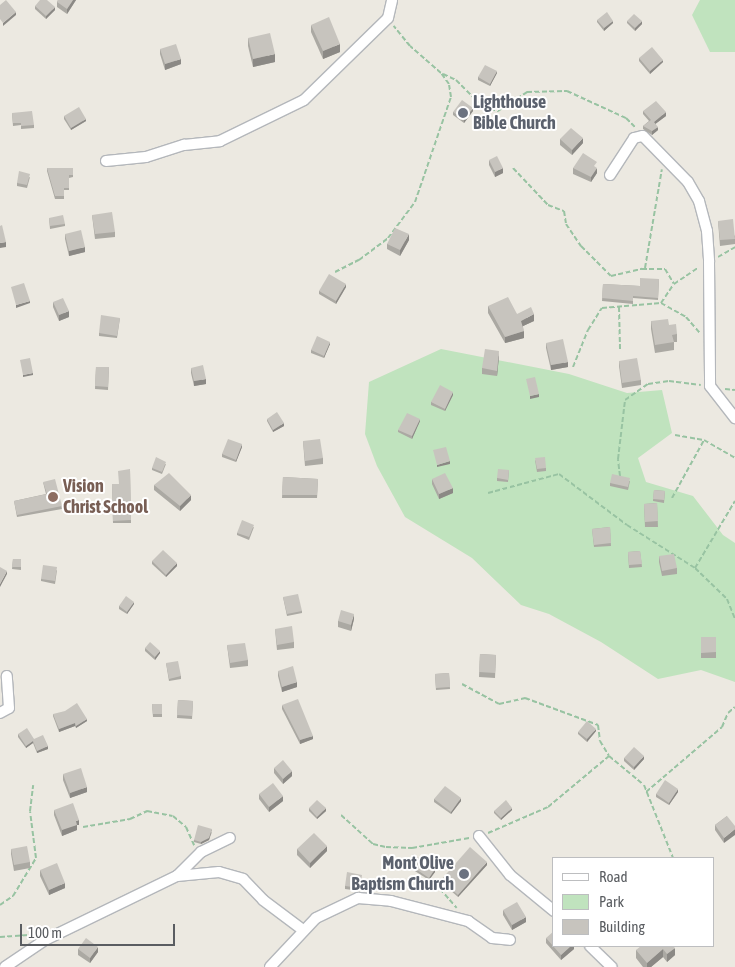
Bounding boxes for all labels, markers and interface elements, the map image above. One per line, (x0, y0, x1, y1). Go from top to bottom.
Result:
place label: Lighthouse Bible Church (473, 92, 556, 134)
marker: Lighthouse Bible Church (457, 107, 469, 119)
place label: Vision Christ School (63, 476, 148, 518)
marker: Vision Christ School (47, 491, 59, 503)
place label: Mont Olive Baptism Church (351, 853, 454, 896)
legend (552, 857, 715, 947)
marker: Mont Olive Baptism Church (458, 868, 470, 880)
text: Road (599, 868, 628, 885)
text: Park (599, 893, 624, 910)
scale bar (22, 914, 178, 946)
text: Building (599, 918, 645, 935)
text: 100 m (28, 924, 62, 941)

